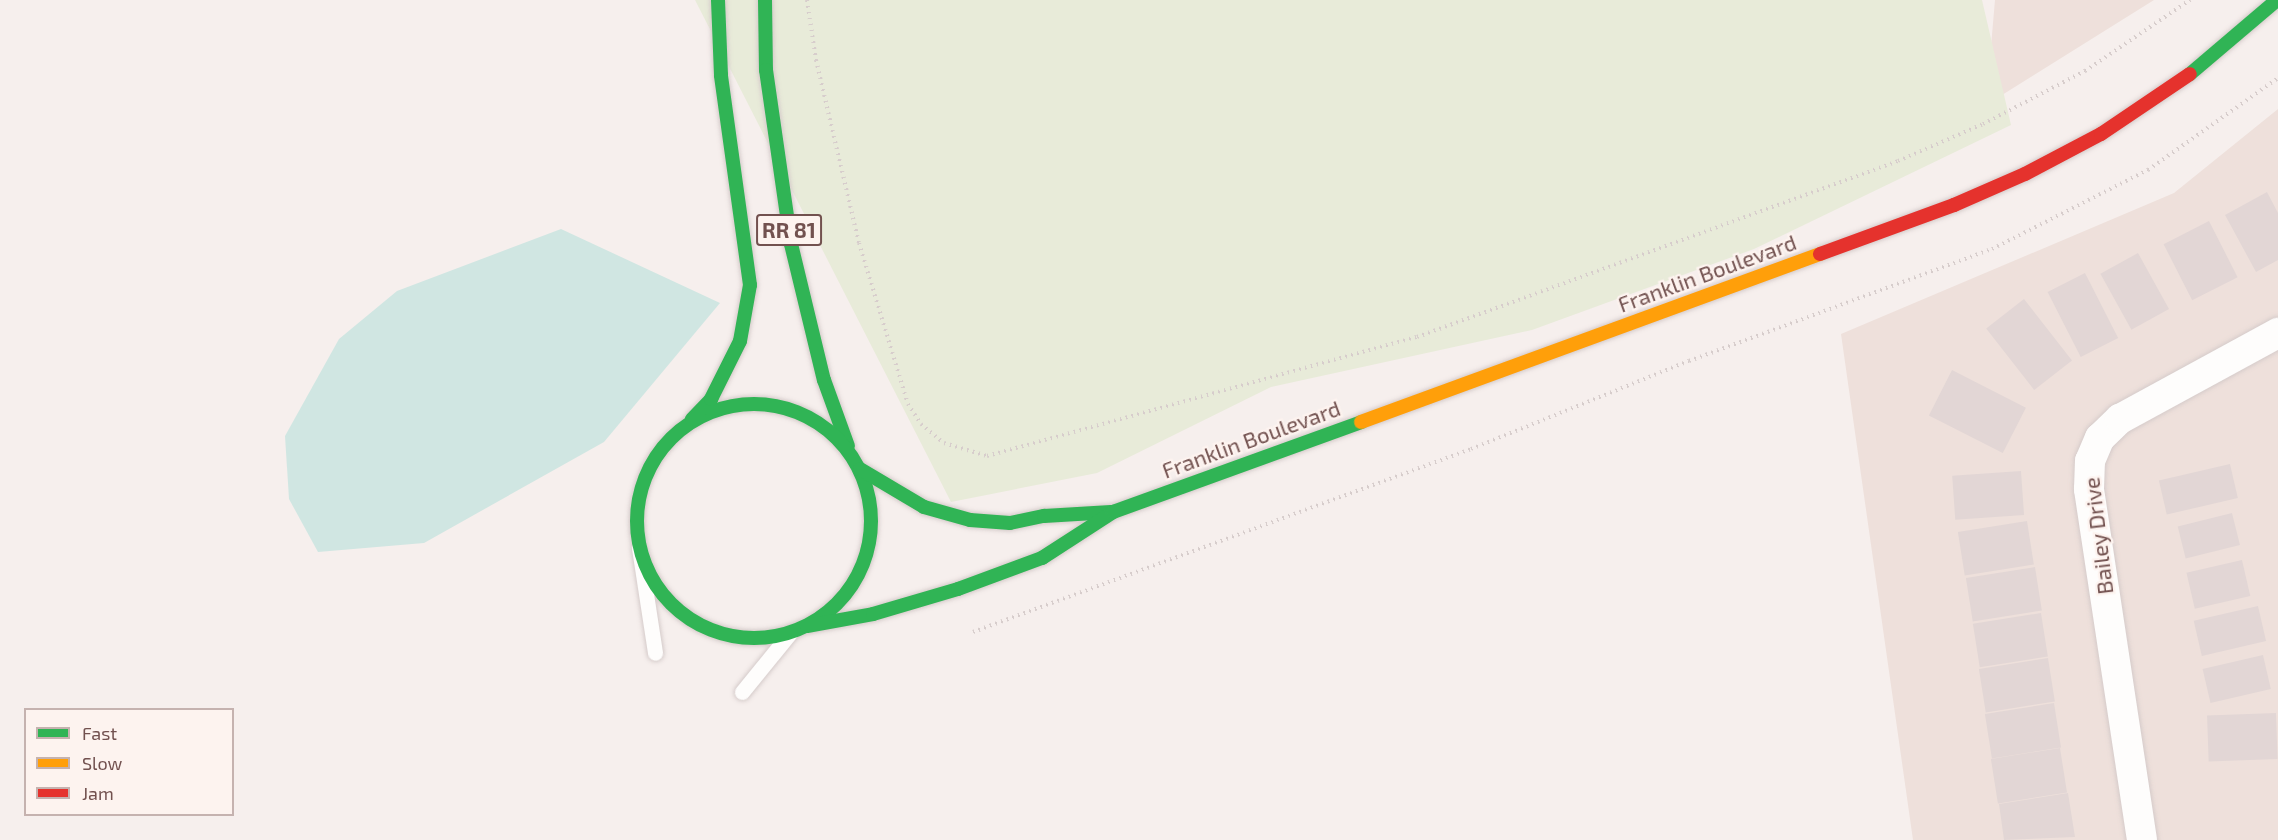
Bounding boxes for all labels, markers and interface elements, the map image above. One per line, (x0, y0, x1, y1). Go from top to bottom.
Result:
road number: RR 81 (756, 212, 822, 248)
street label: Franklin Boulevard (1614, 228, 1800, 318)
street label: Franklin Boulevard (1158, 394, 1344, 484)
street label: Bailey Drive (2078, 476, 2118, 596)
legend (24, 708, 234, 816)
text: Fast (82, 722, 117, 744)
text: Slow (82, 752, 122, 774)
text: Jam (82, 782, 114, 804)

